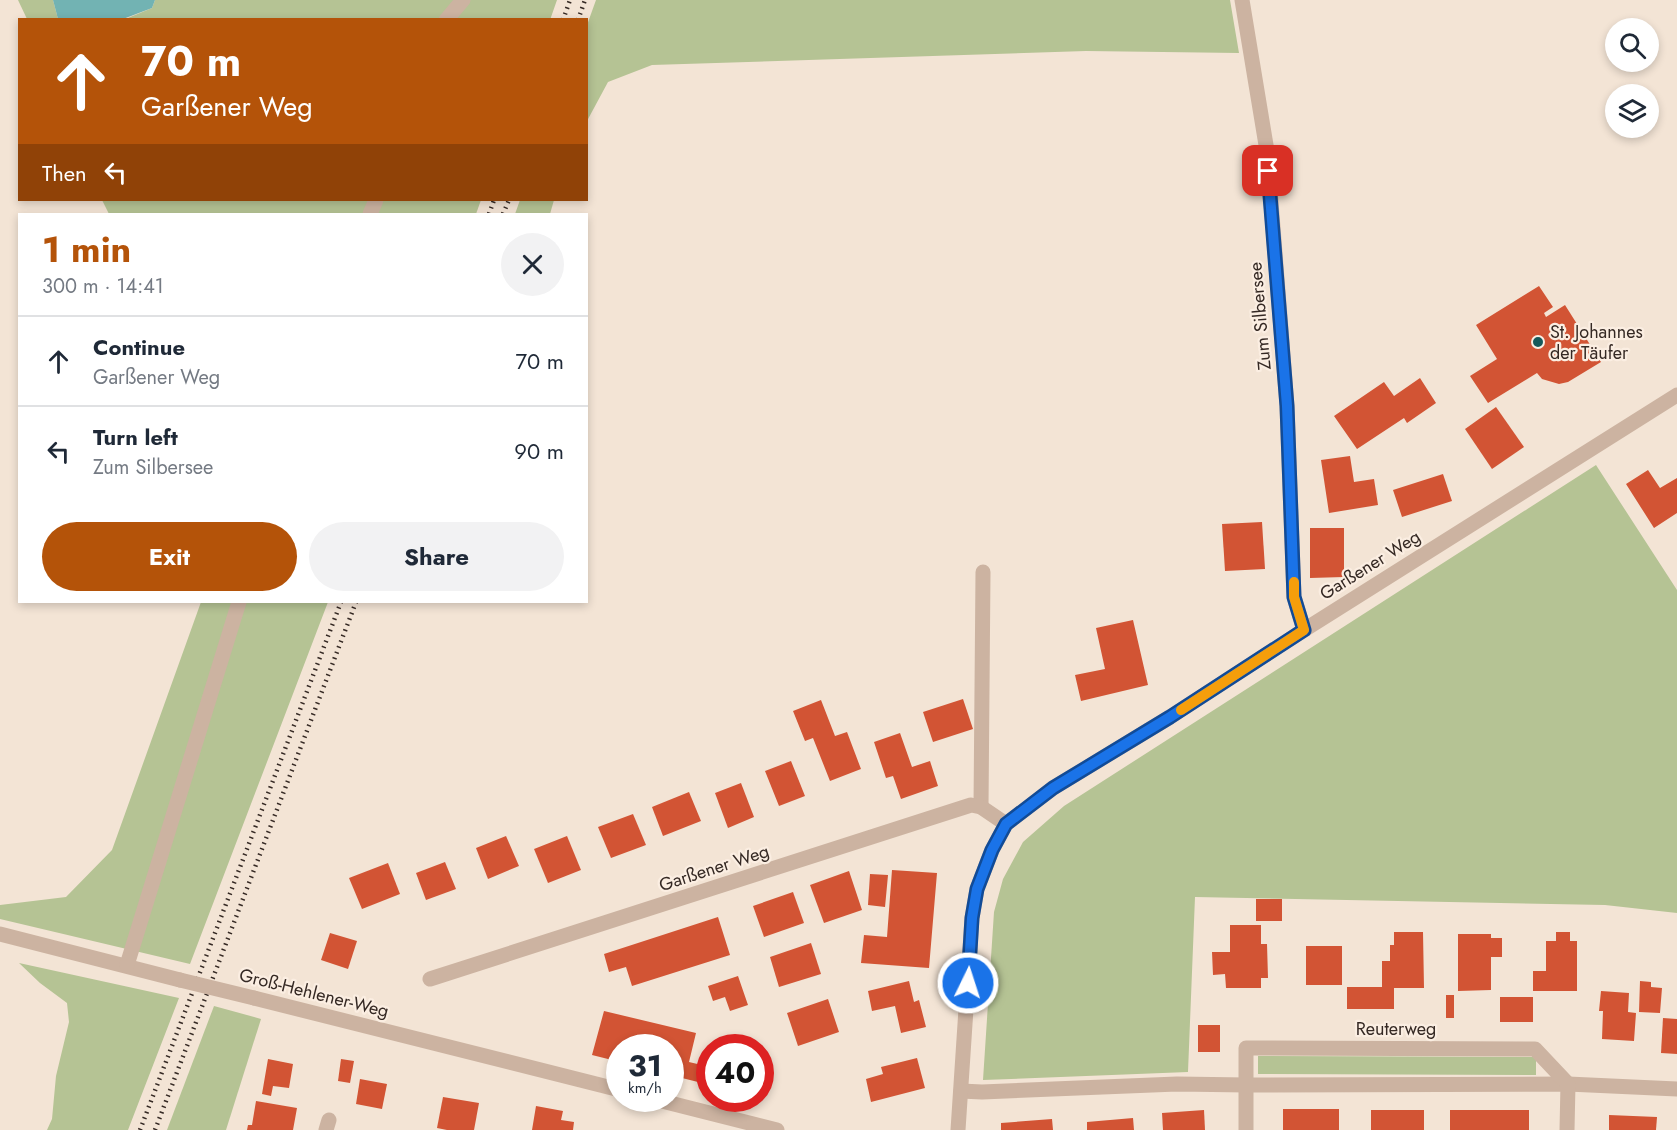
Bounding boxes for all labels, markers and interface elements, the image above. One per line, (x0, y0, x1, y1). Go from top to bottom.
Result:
map controls (1605, 18, 1659, 138)
button: search (1605, 18, 1659, 72)
text: 70 m (141, 31, 241, 92)
icon: ahead (42, 42, 120, 120)
button: layers (1605, 84, 1659, 138)
text: Garßener Weg (141, 87, 313, 126)
pin (1242, 145, 1293, 196)
icon: arrive (1251, 154, 1284, 187)
icon: left (99, 156, 132, 189)
text: Then (42, 157, 87, 189)
text: 1 min (42, 223, 131, 275)
button: close (501, 233, 564, 296)
street label: Zum Silbersee (1242, 261, 1278, 371)
text: 300 m · 14:41 (42, 272, 164, 301)
place label: St. Johannes der Täufer (1550, 319, 1643, 366)
text: Continue (93, 331, 185, 363)
marker: St. Johannes der Täufer (1531, 335, 1545, 349)
icon: ahead (42, 345, 75, 378)
text: 70 m (515, 345, 564, 377)
text: Garßener Weg (93, 363, 220, 392)
text: Turn left (93, 421, 178, 453)
icon: left (42, 435, 75, 468)
text: 90 m (514, 435, 564, 467)
text: Zum Silbersee (93, 453, 213, 482)
button: Exit (42, 522, 297, 591)
button: Share (309, 522, 564, 591)
street label: Garßener Weg (1315, 524, 1425, 606)
street label: Garßener Weg (656, 838, 772, 898)
position arrow (936, 951, 1000, 1015)
street label: Groß-Hehlener-Weg (237, 962, 391, 1024)
street label: Reuterweg (1356, 1016, 1436, 1042)
speed limit sign: 40 (696, 1034, 774, 1112)
text: 31 (628, 1044, 662, 1087)
text: km/h (628, 1077, 662, 1099)

